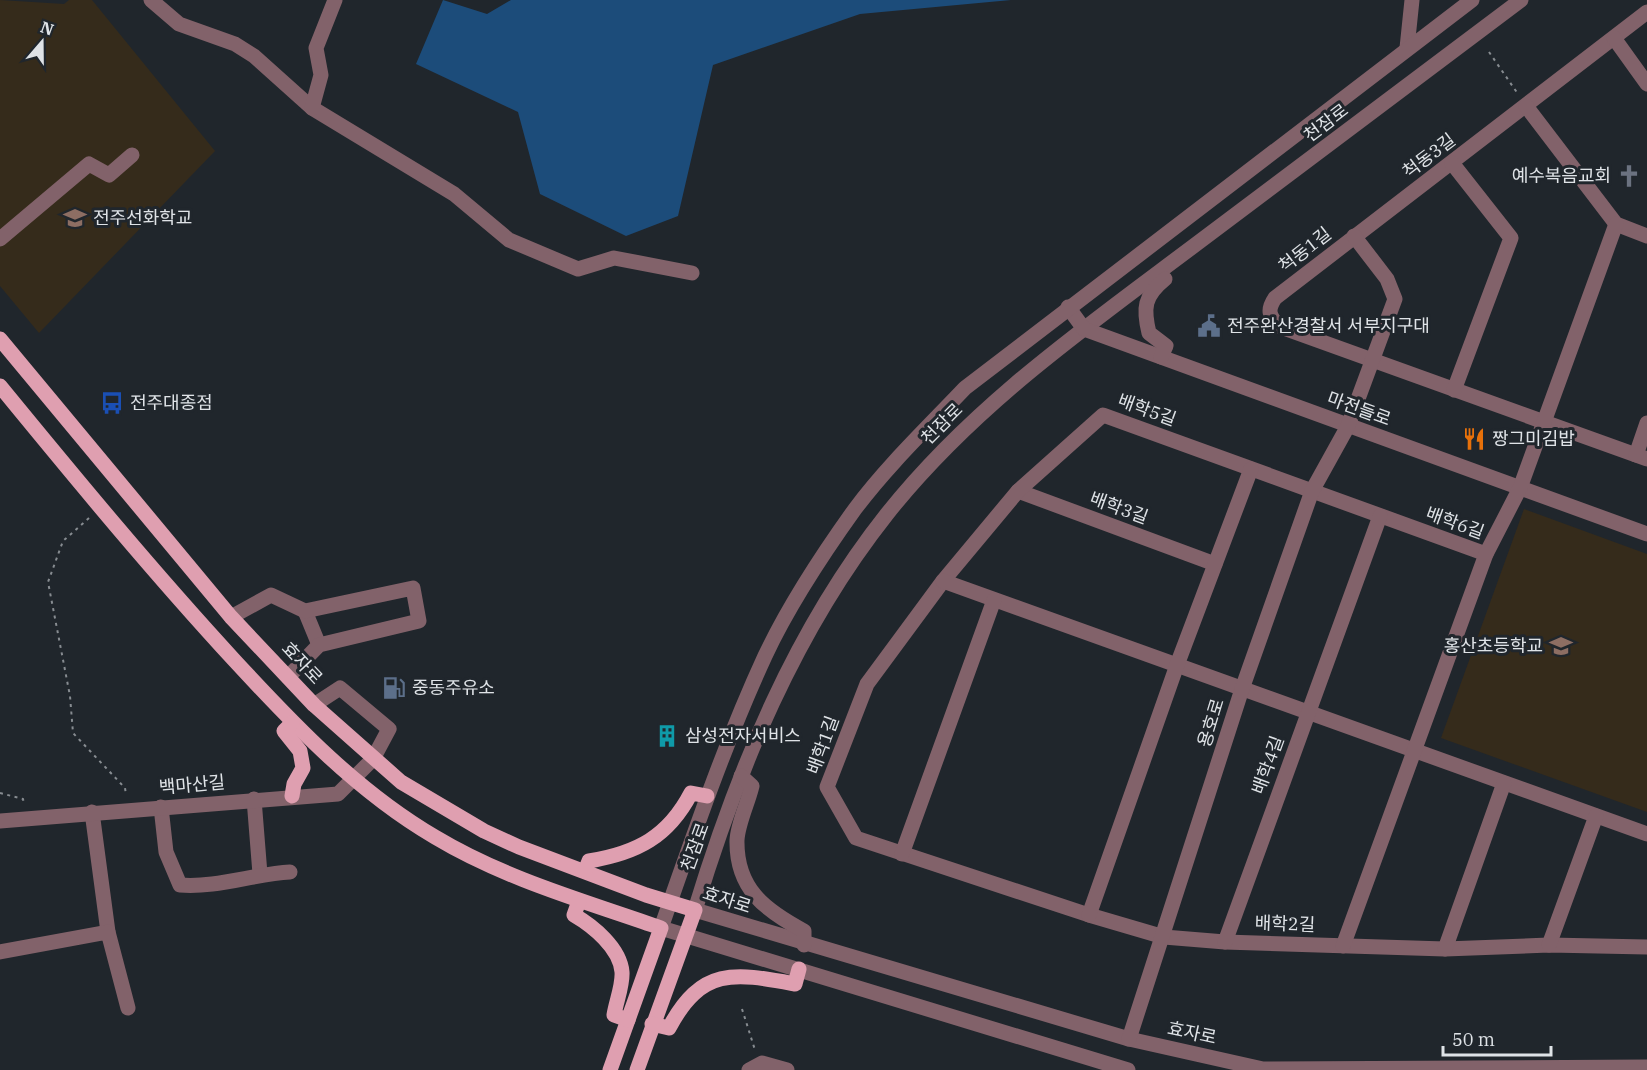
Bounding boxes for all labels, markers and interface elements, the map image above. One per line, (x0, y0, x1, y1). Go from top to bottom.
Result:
north arrow (12, 12, 72, 72)
text: N (38, 16, 56, 39)
street label: 천잠로 (1299, 98, 1352, 147)
street label: 척동3길 (1398, 128, 1460, 183)
church icon: 예수복음교회 (1616, 163, 1642, 189)
place label: 예수복음교회 (1512, 164, 1611, 187)
school or university icon: 전주선화학교 (62, 205, 88, 231)
place label: 전주선화학교 (93, 206, 192, 229)
street label: 척동1길 (1274, 222, 1336, 277)
public building icon: 전주완산경찰서 서부지구대 (1196, 313, 1222, 339)
place label: 전주완산경찰서 서부지구대 (1227, 314, 1430, 337)
street label: 마전들로 (1324, 386, 1394, 431)
street label: 배학5길 (1115, 388, 1180, 431)
bus stop icon: 전주대종점 (99, 390, 125, 416)
place label: 전주대종점 (130, 391, 213, 414)
street label: 천잠로 (916, 398, 967, 449)
restaurant icon: 짱그미김밥 (1461, 426, 1487, 452)
place label: 짱그미김밥 (1492, 427, 1575, 450)
street label: 배학3길 (1087, 486, 1152, 529)
street label: 배학6길 (1423, 501, 1488, 544)
school or university icon: 홍산초등학교 (1548, 633, 1574, 659)
place label: 홍산초등학교 (1444, 634, 1543, 657)
street label: 효자로 (277, 637, 328, 689)
fuel station icon: 중동주유소 (381, 675, 407, 701)
place label: 중동주유소 (412, 676, 495, 699)
street label: 용호로 (1192, 696, 1229, 750)
street label: 배학1길 (801, 712, 844, 777)
building icon: 삼성전자서비스 (654, 723, 680, 749)
place label: 삼성전자서비스 (685, 724, 801, 747)
street label: 배학4길 (1246, 732, 1289, 797)
street label: 백마산길 (158, 770, 226, 799)
street label: 천잠로 (675, 820, 714, 874)
street label: 효자로 (700, 881, 754, 918)
street label: 배학2길 (1254, 911, 1316, 936)
street label: 효자로 (1165, 1016, 1219, 1049)
scale bar (1443, 1019, 1551, 1057)
text: 50 m (1452, 1028, 1495, 1051)

